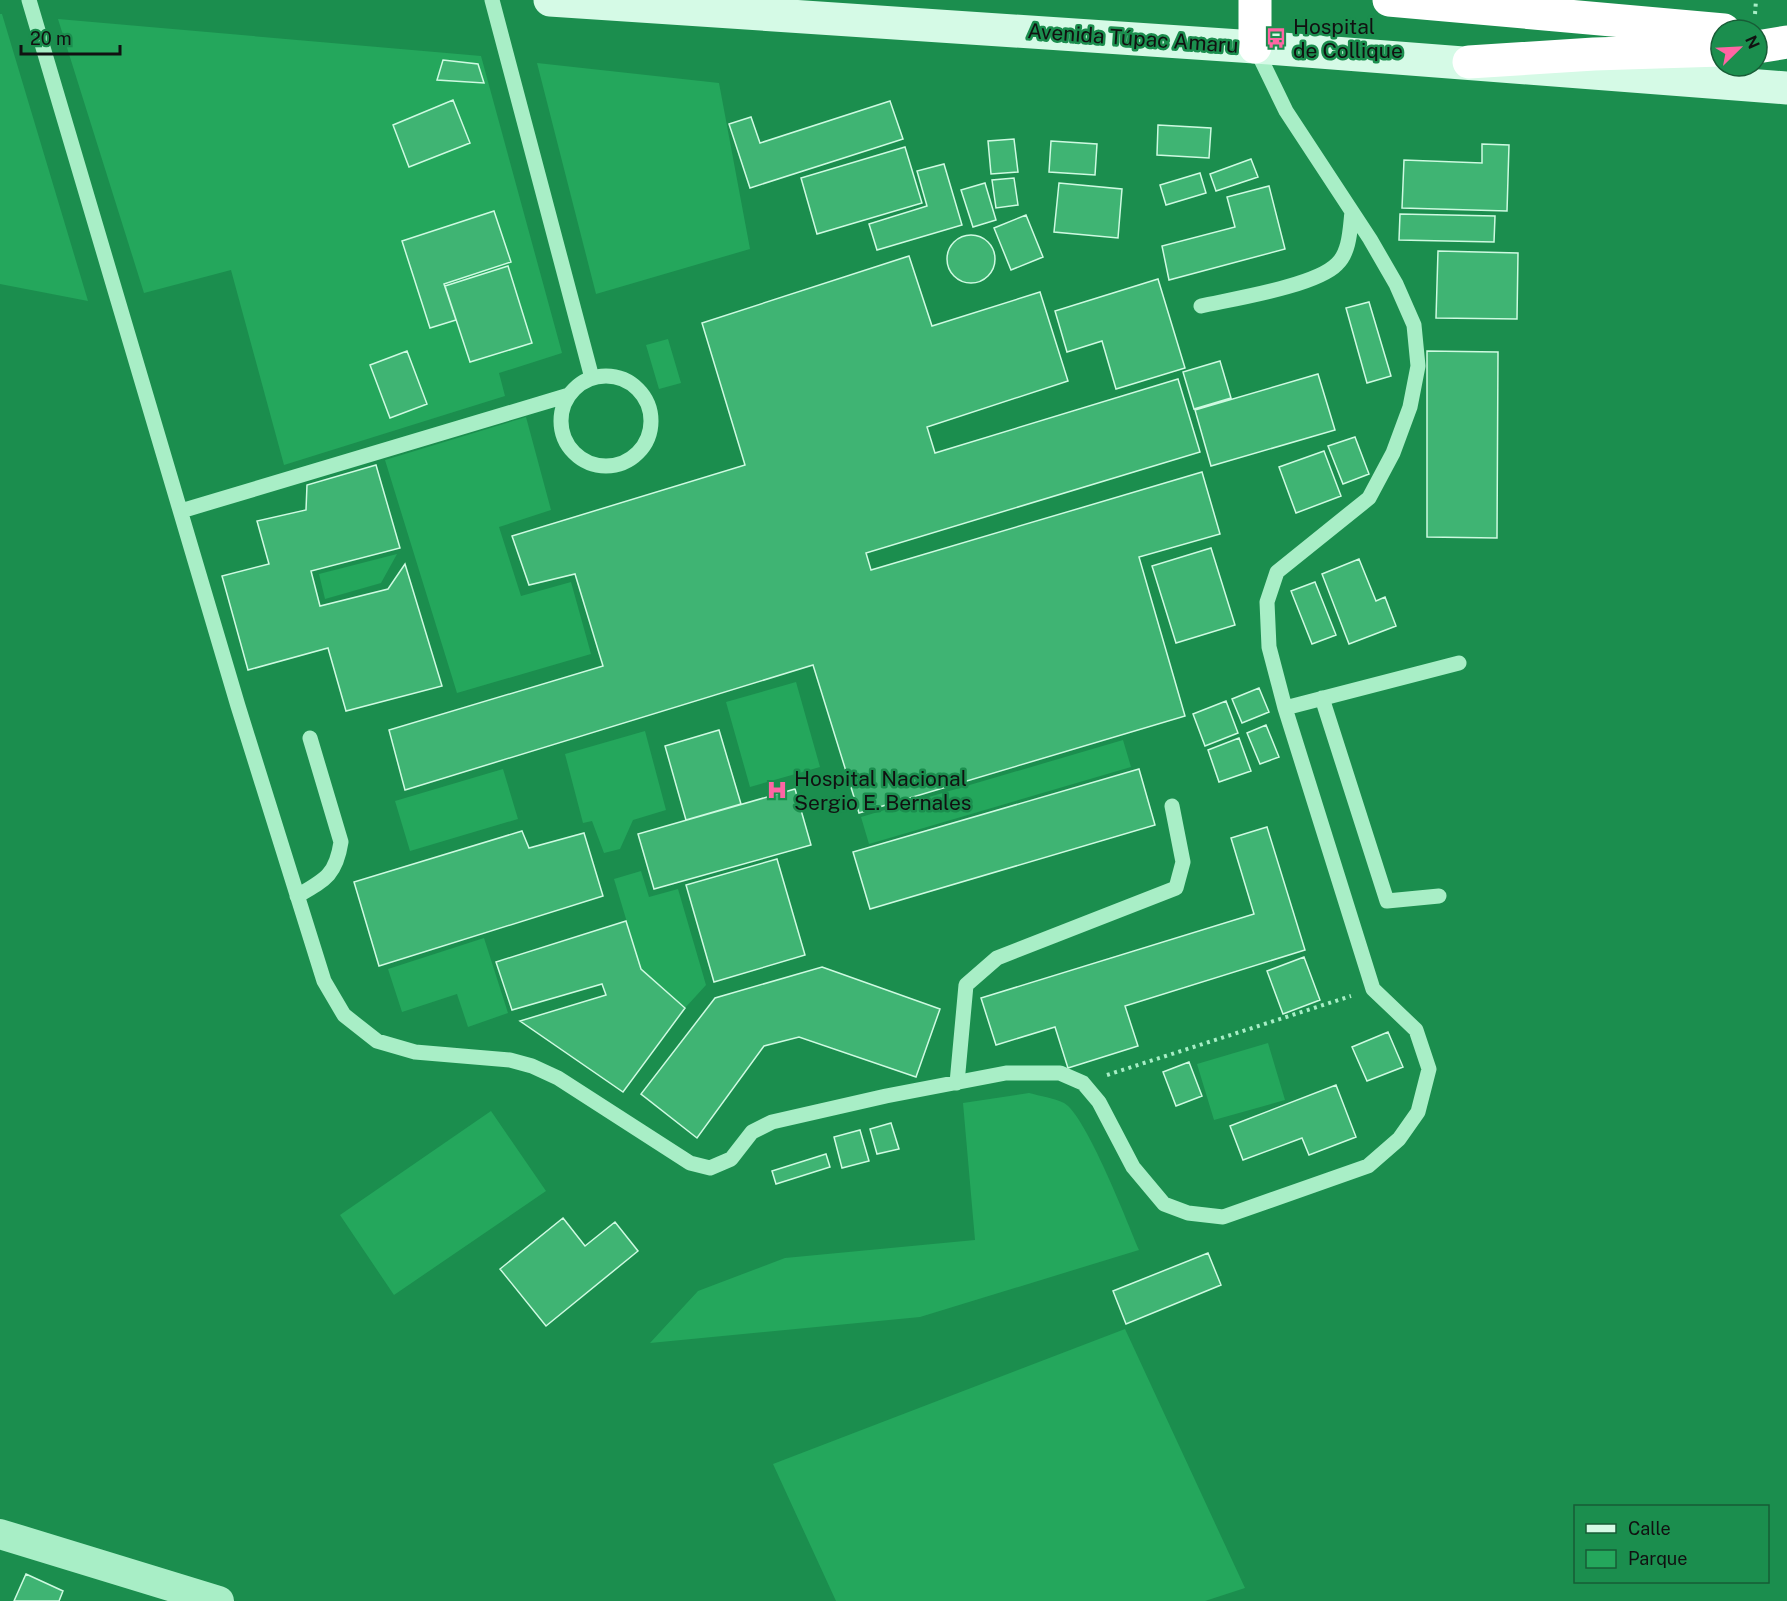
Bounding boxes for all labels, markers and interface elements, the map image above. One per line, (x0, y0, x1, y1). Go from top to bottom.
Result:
place label: Hospital de Collique (1293, 14, 1403, 63)
scale bar (21, 18, 120, 56)
street label: Avenida Túpac Amaru (1027, 18, 1239, 58)
north arrow (1709, 18, 1769, 78)
bus stop icon: Hospital de Collique (1264, 26, 1288, 50)
text: 20 m (30, 28, 72, 49)
text: N (1741, 33, 1763, 52)
place label: Hospital Nacional Sergio E. Bernales (794, 766, 971, 815)
hospital icon: Hospital Nacional Sergio E. Bernales (765, 778, 789, 802)
legend (1574, 1505, 1769, 1583)
text: Calle (1628, 1518, 1671, 1539)
text: Parque (1628, 1548, 1688, 1569)

